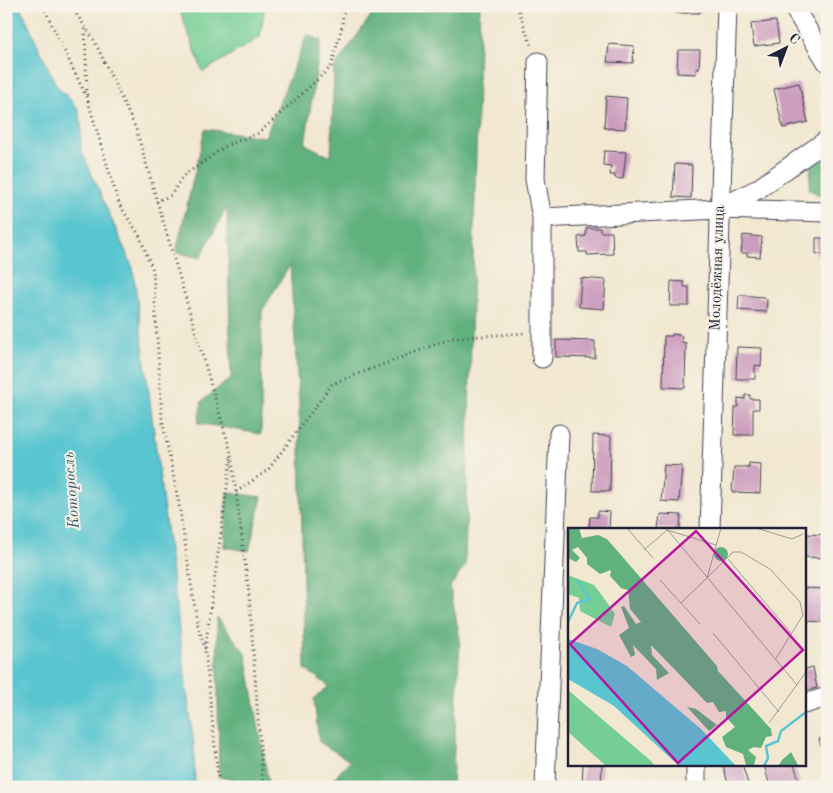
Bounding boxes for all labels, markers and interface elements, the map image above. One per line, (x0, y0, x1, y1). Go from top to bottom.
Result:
north arrow (760, 22, 810, 72)
text: С (786, 31, 802, 47)
street label: Молодёжная улица (708, 204, 728, 331)
water label: Которосль (61, 451, 83, 530)
inset map (568, 528, 806, 766)

